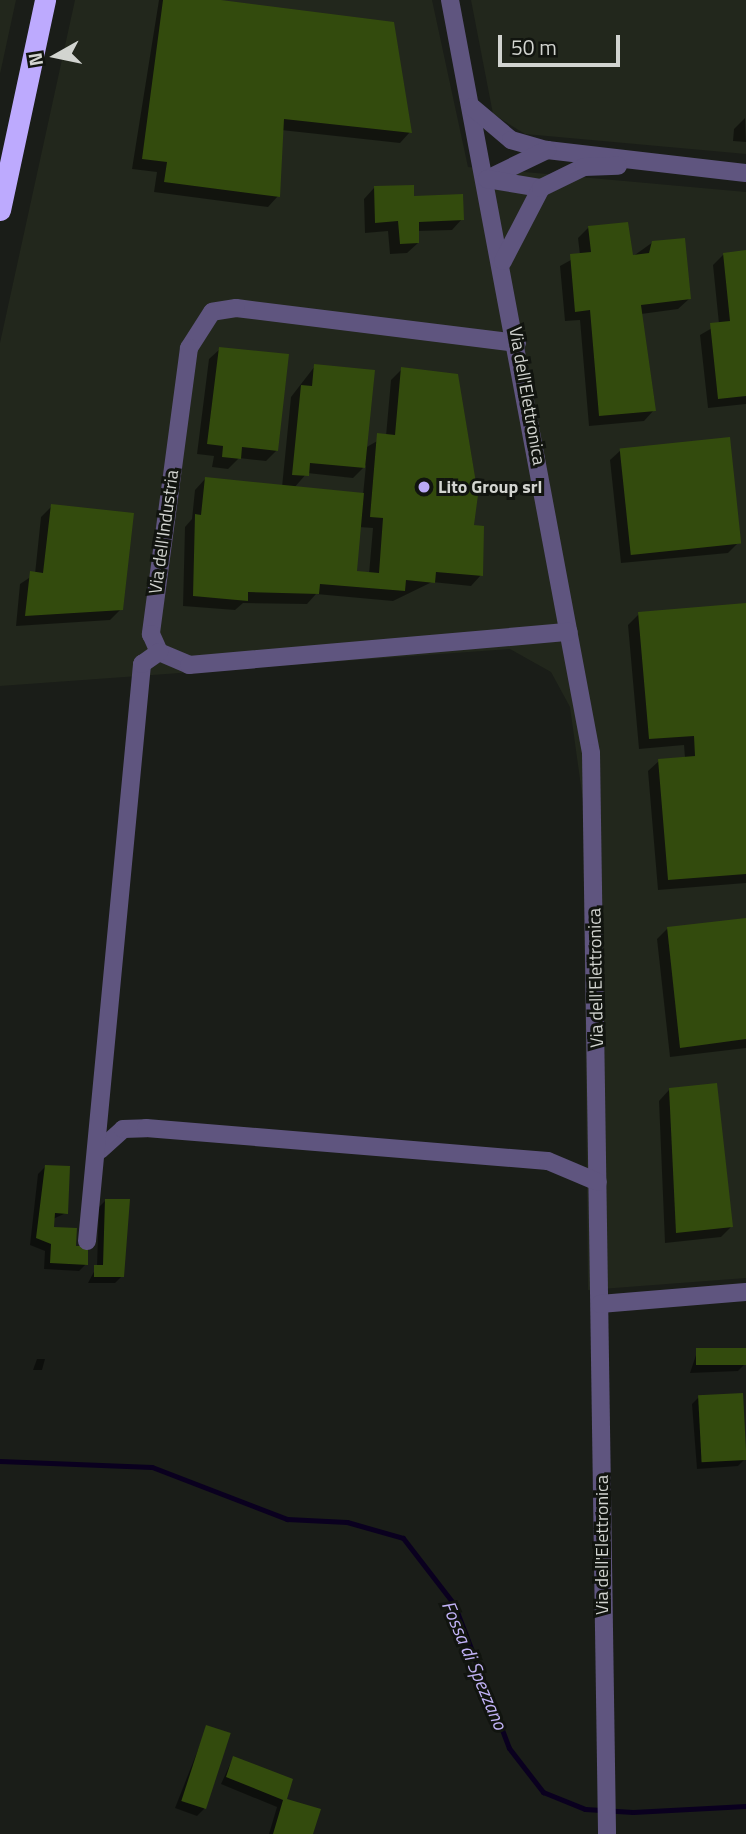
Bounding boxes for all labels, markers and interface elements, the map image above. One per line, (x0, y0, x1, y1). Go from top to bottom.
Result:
north arrow (21, 21, 91, 91)
scale bar (501, 21, 624, 65)
text: 50 m (511, 31, 557, 63)
text: N (19, 51, 50, 68)
street label: Via dell'Elettronica (504, 325, 550, 467)
street label: Via dell'Industria (145, 469, 183, 595)
place label: Lito Group srl (438, 476, 542, 498)
marker: Lito Group srl (416, 479, 432, 495)
street label: Via dell'Elettronica (584, 908, 608, 1048)
street label: Via dell'Elettronica (591, 1475, 613, 1615)
water label: Fossa di Spezzano (438, 1597, 512, 1733)

